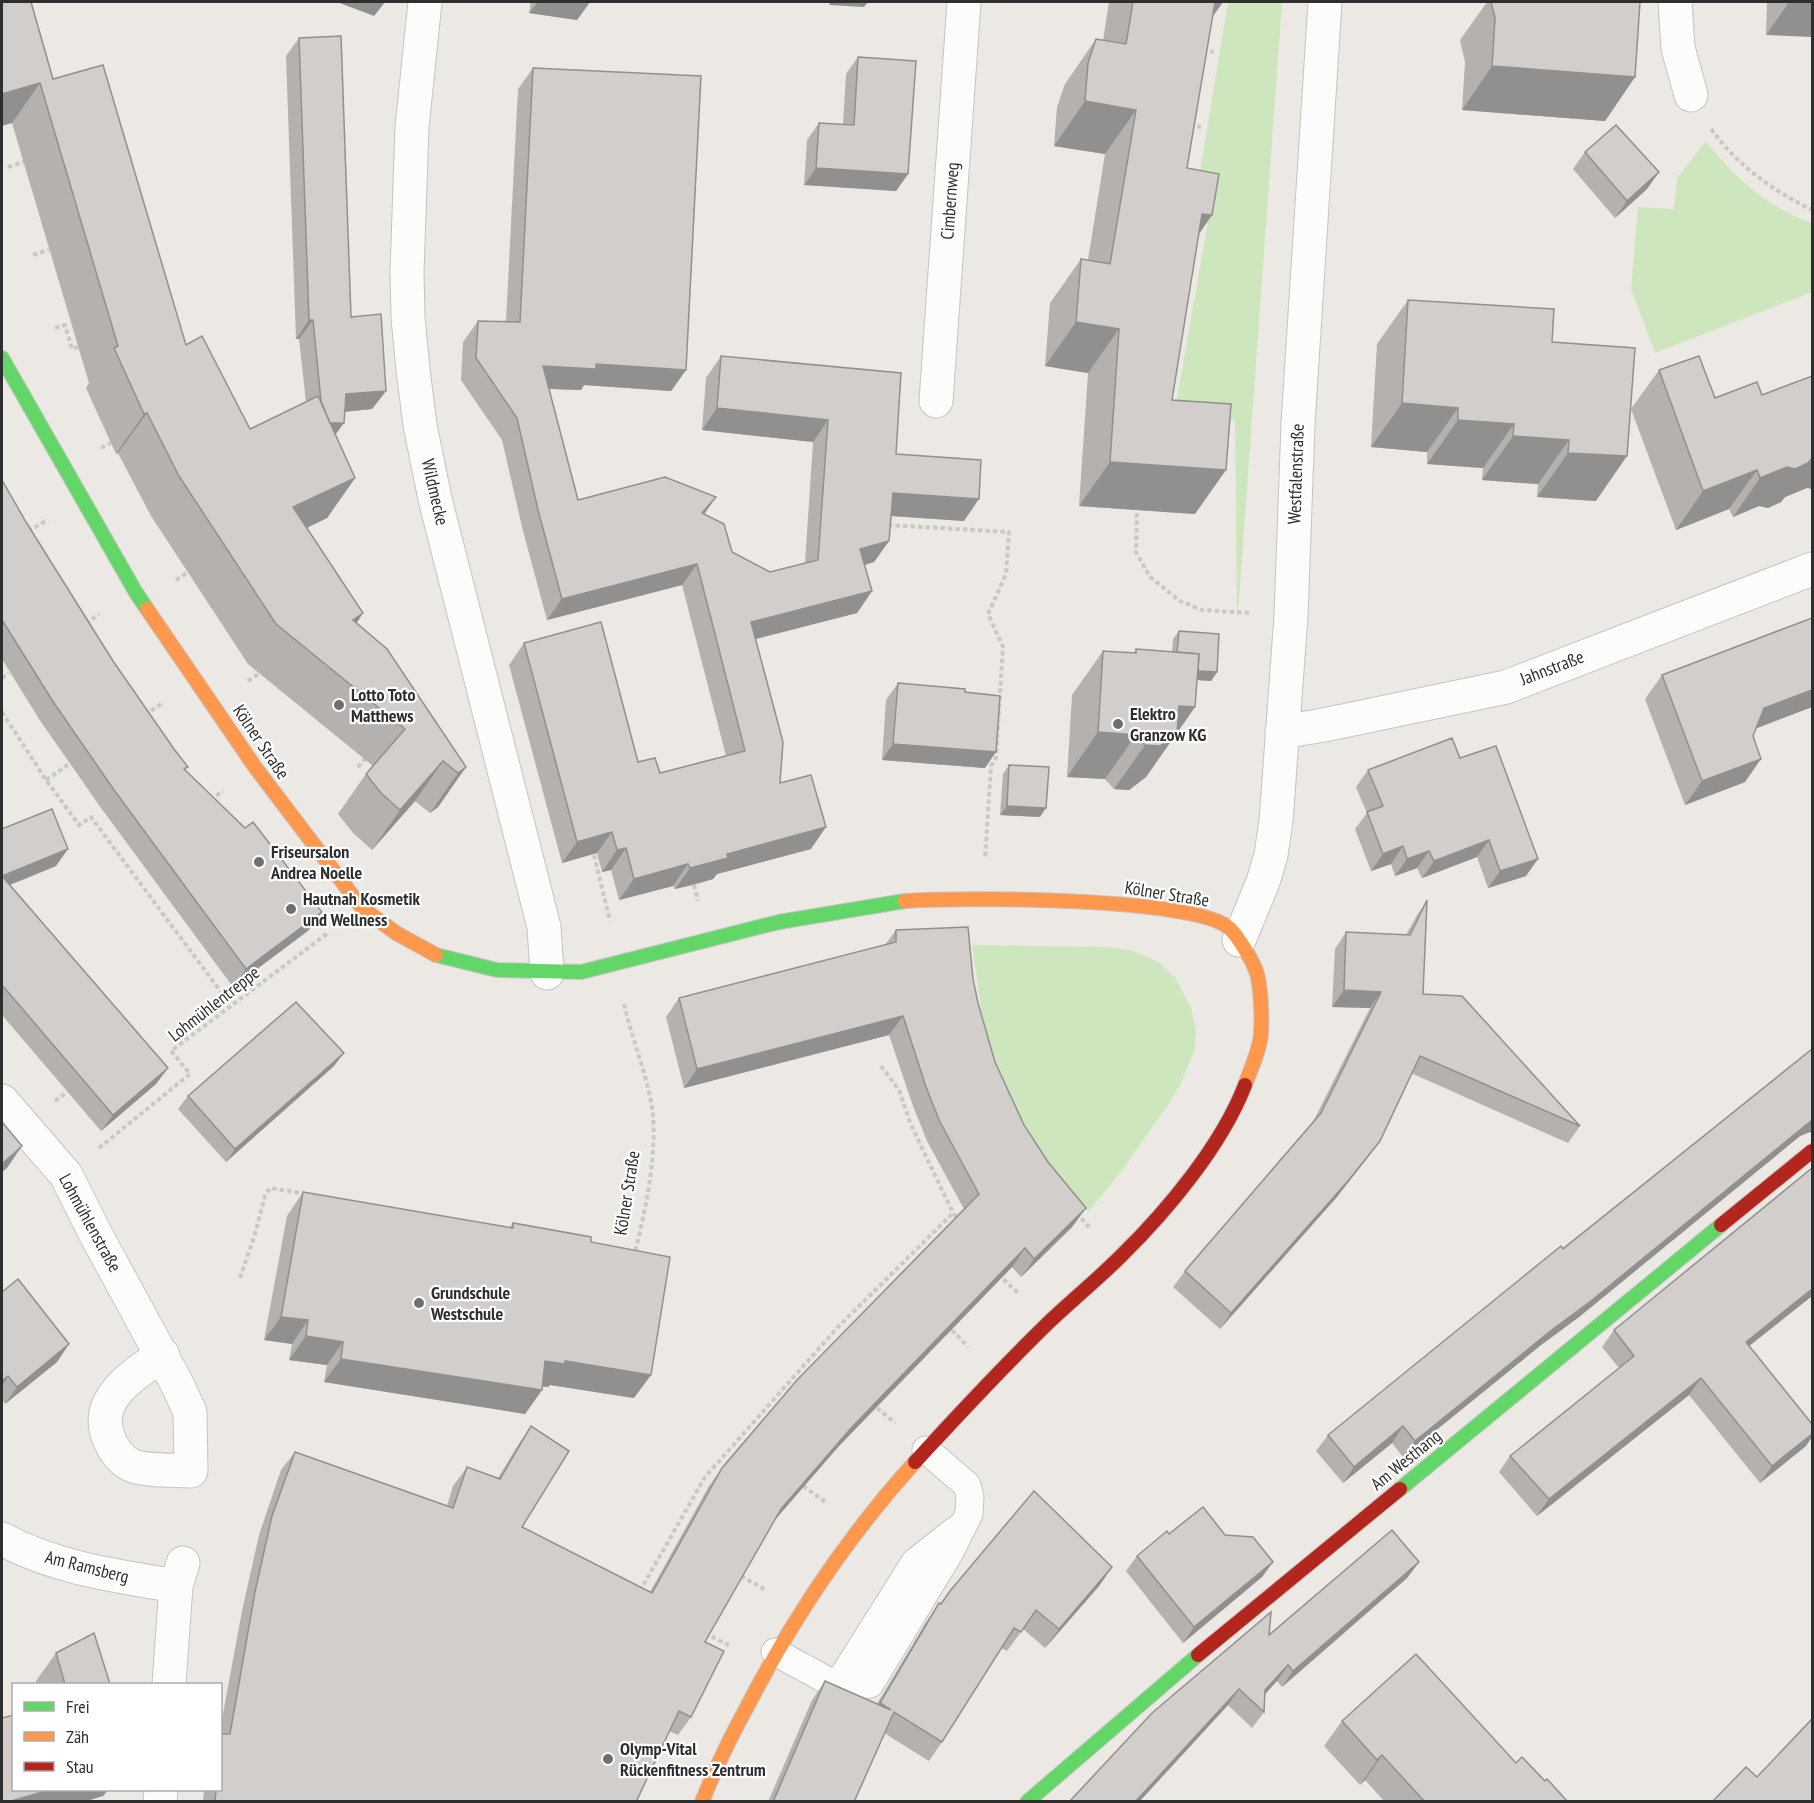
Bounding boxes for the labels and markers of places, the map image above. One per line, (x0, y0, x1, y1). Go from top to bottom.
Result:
place label: Lotto Toto Matthews (351, 683, 416, 727)
marker: Lotto Toto Matthews (332, 698, 346, 712)
place label: Elektro Granzow KG (1130, 702, 1206, 746)
marker: Elektro Granzow KG (1111, 717, 1125, 731)
place label: Friseursalon Andrea Noelle (270, 840, 362, 884)
marker: Friseursalon Andrea Noelle (252, 855, 266, 869)
place label: Hautnah Kosmetik und Wellness (303, 887, 420, 931)
marker: Hautnah Kosmetik und Wellness (284, 902, 298, 916)
place label: Grundschule Westschule (430, 1281, 511, 1325)
marker: Grundschule Westschule (412, 1296, 426, 1310)
place label: Olymp-Vital Rückenfitness Zentrum (620, 1737, 766, 1781)
marker: Olymp-Vital Rückenfitness Zentrum (601, 1752, 615, 1766)

